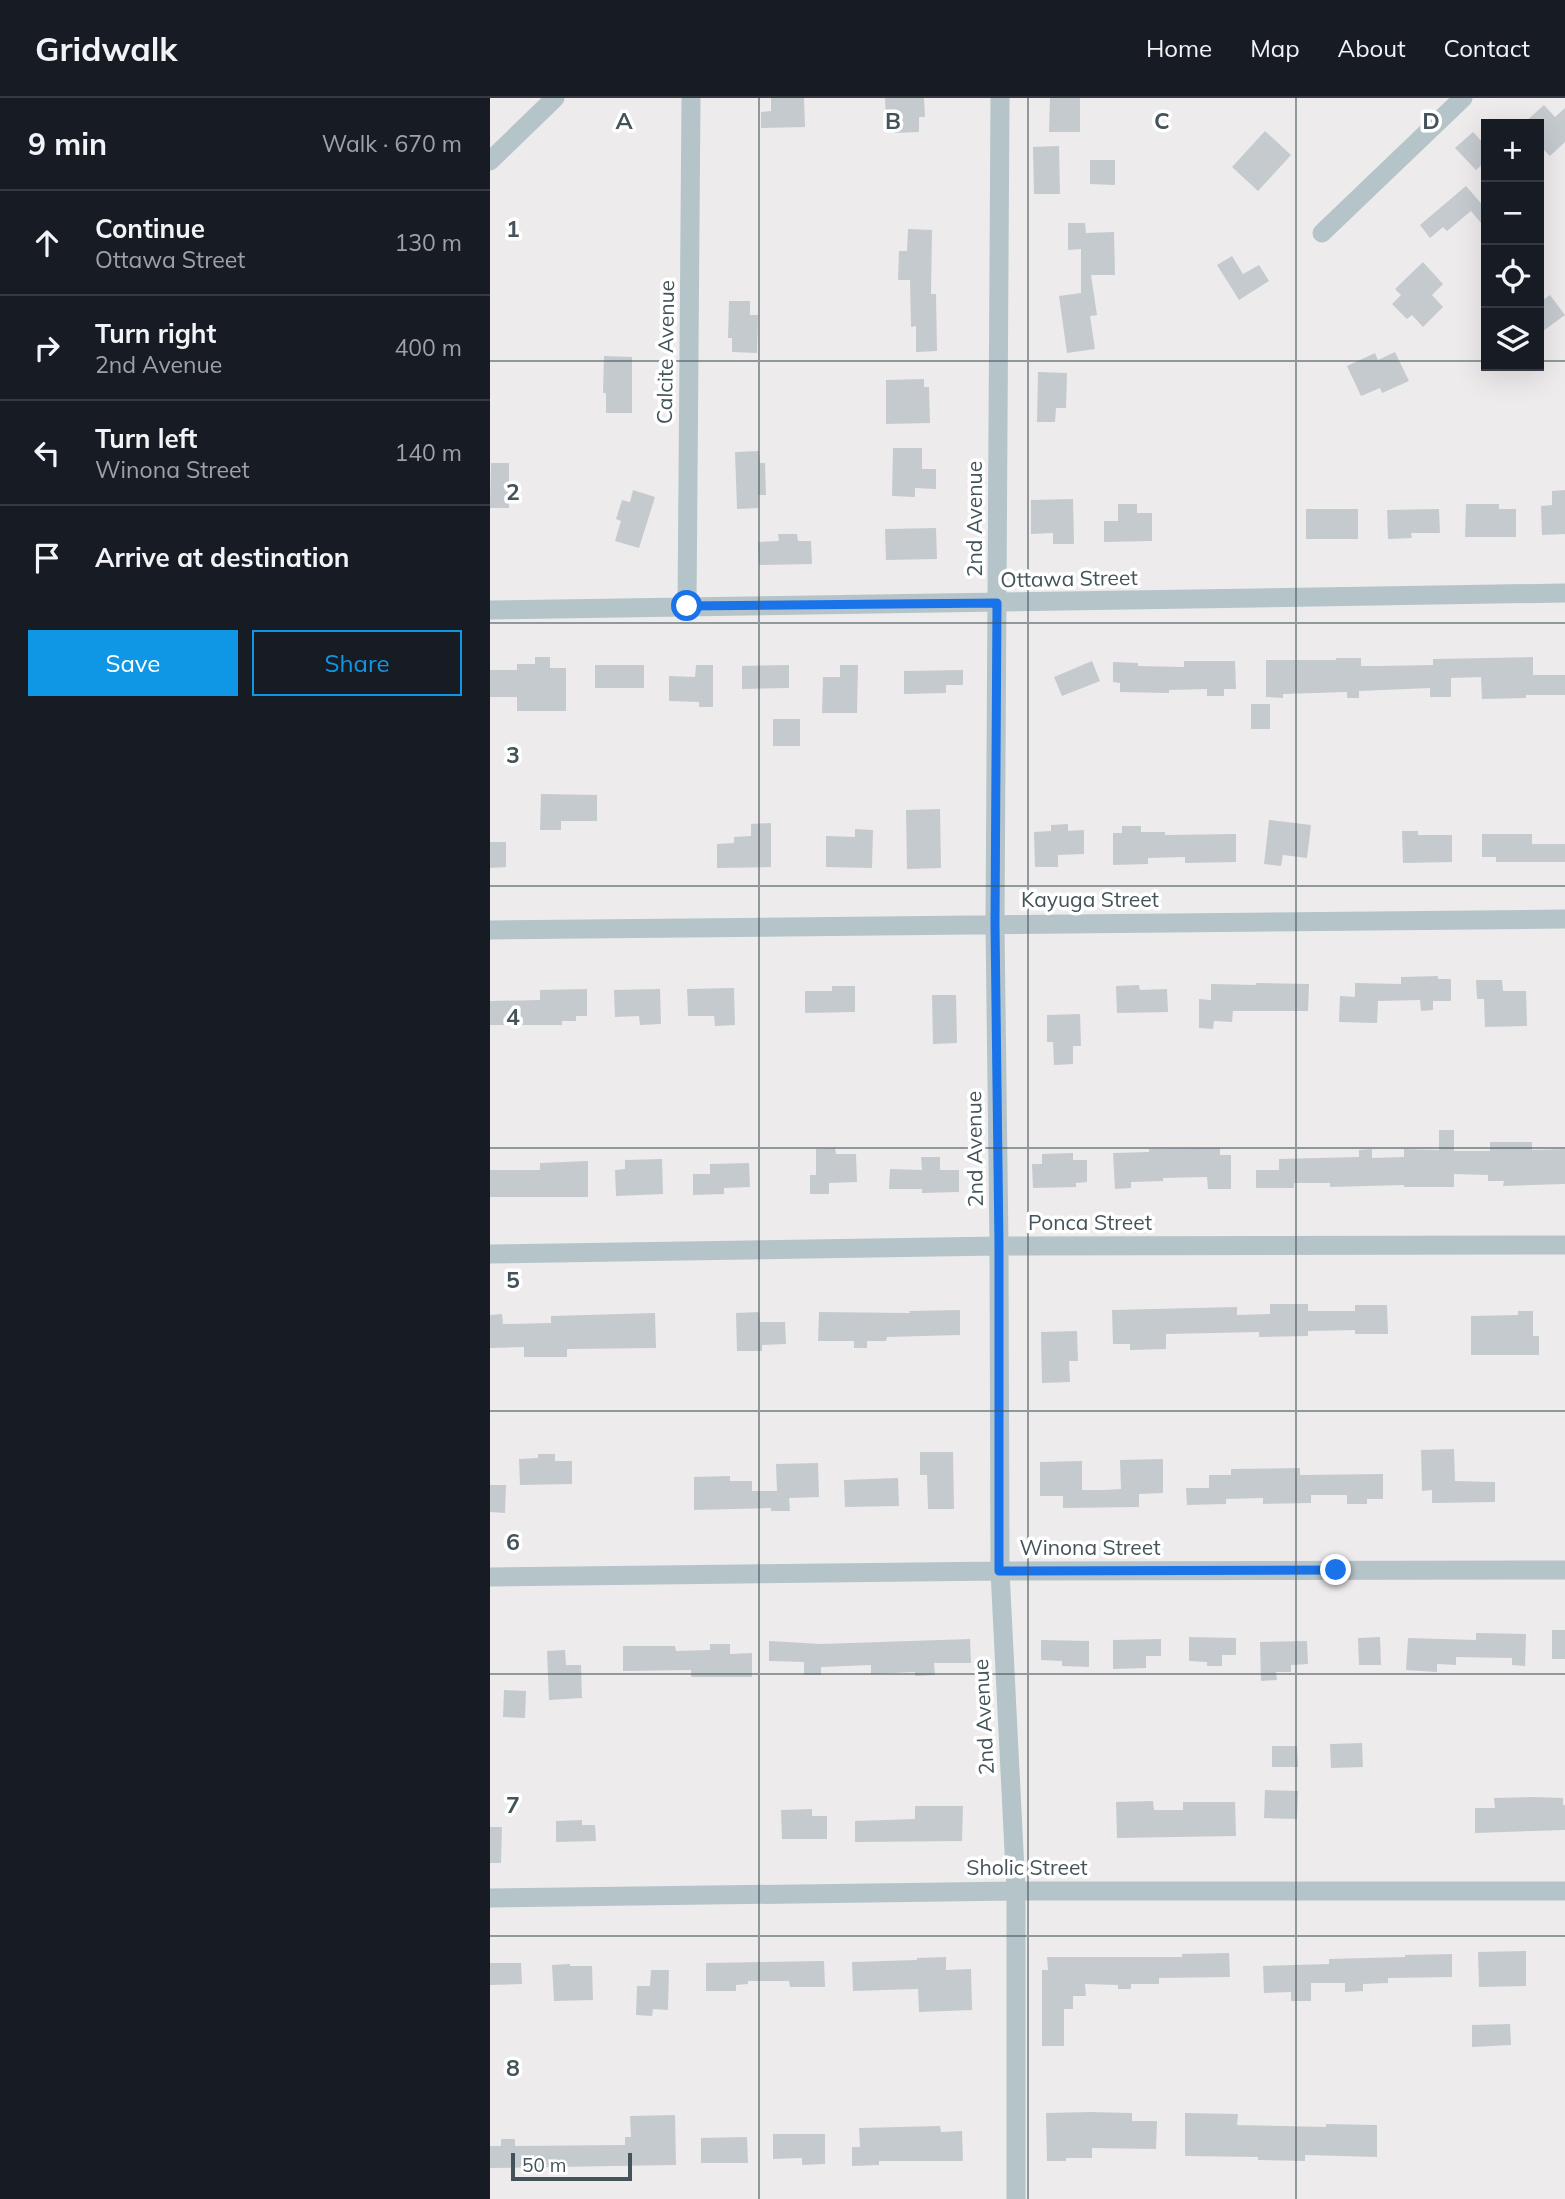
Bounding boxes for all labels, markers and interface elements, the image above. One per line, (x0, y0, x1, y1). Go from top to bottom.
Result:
text: Gridwalk (35, 28, 178, 69)
text: Home (1146, 33, 1212, 63)
text: Map (1250, 33, 1300, 63)
text: About (1338, 33, 1406, 63)
text: Contact (1444, 33, 1530, 63)
text: A (615, 106, 633, 135)
text: B (885, 106, 901, 135)
text: C (1154, 106, 1170, 135)
text: D (1422, 106, 1440, 135)
map controls (1481, 119, 1544, 371)
button: + (1481, 119, 1544, 182)
text: 9 min (28, 125, 107, 163)
text: Walk · 670 m (322, 129, 462, 158)
button: − (1481, 182, 1544, 245)
text: Continue (95, 212, 205, 245)
text: 1 (506, 214, 520, 243)
icon: ahead (28, 224, 66, 262)
text: 130 m (394, 228, 462, 257)
text: Ottawa Street (95, 245, 245, 274)
button: locate (1481, 245, 1544, 308)
street label: Calcite Avenue (651, 280, 679, 424)
button: layers (1481, 308, 1544, 371)
text: Turn right (95, 317, 216, 350)
icon: right (28, 329, 66, 367)
text: 400 m (394, 333, 462, 362)
text: 2nd Avenue (95, 350, 222, 379)
text: Turn left (95, 422, 197, 455)
icon: left (28, 434, 66, 472)
text: 140 m (394, 438, 462, 467)
text: Winona Street (95, 455, 250, 484)
street label: 2nd Avenue (961, 461, 987, 577)
text: 2 (506, 477, 520, 506)
icon: arrive (28, 539, 66, 577)
text: Arrive at destination (95, 541, 350, 574)
street label: Ottawa Street (1000, 564, 1138, 592)
route start (671, 590, 702, 621)
button: Save (28, 630, 238, 696)
button: Share (252, 630, 462, 696)
text: 3 (506, 740, 520, 769)
street label: Kayuga Street (1021, 886, 1159, 912)
text: 4 (506, 1002, 520, 1031)
street label: 2nd Avenue (960, 1091, 988, 1207)
street label: Ponca Street (1028, 1209, 1152, 1235)
text: 5 (506, 1265, 520, 1294)
text: 6 (506, 1527, 520, 1556)
street label: Winona Street (1019, 1534, 1161, 1560)
route end (1320, 1554, 1351, 1585)
street label: 2nd Avenue (967, 1658, 999, 1776)
text: 7 (506, 1790, 520, 1819)
street label: Sholic Street (966, 1854, 1088, 1880)
text: 8 (506, 2053, 520, 2082)
scale bar (511, 2150, 632, 2182)
text: 50 m (522, 2153, 566, 2177)

